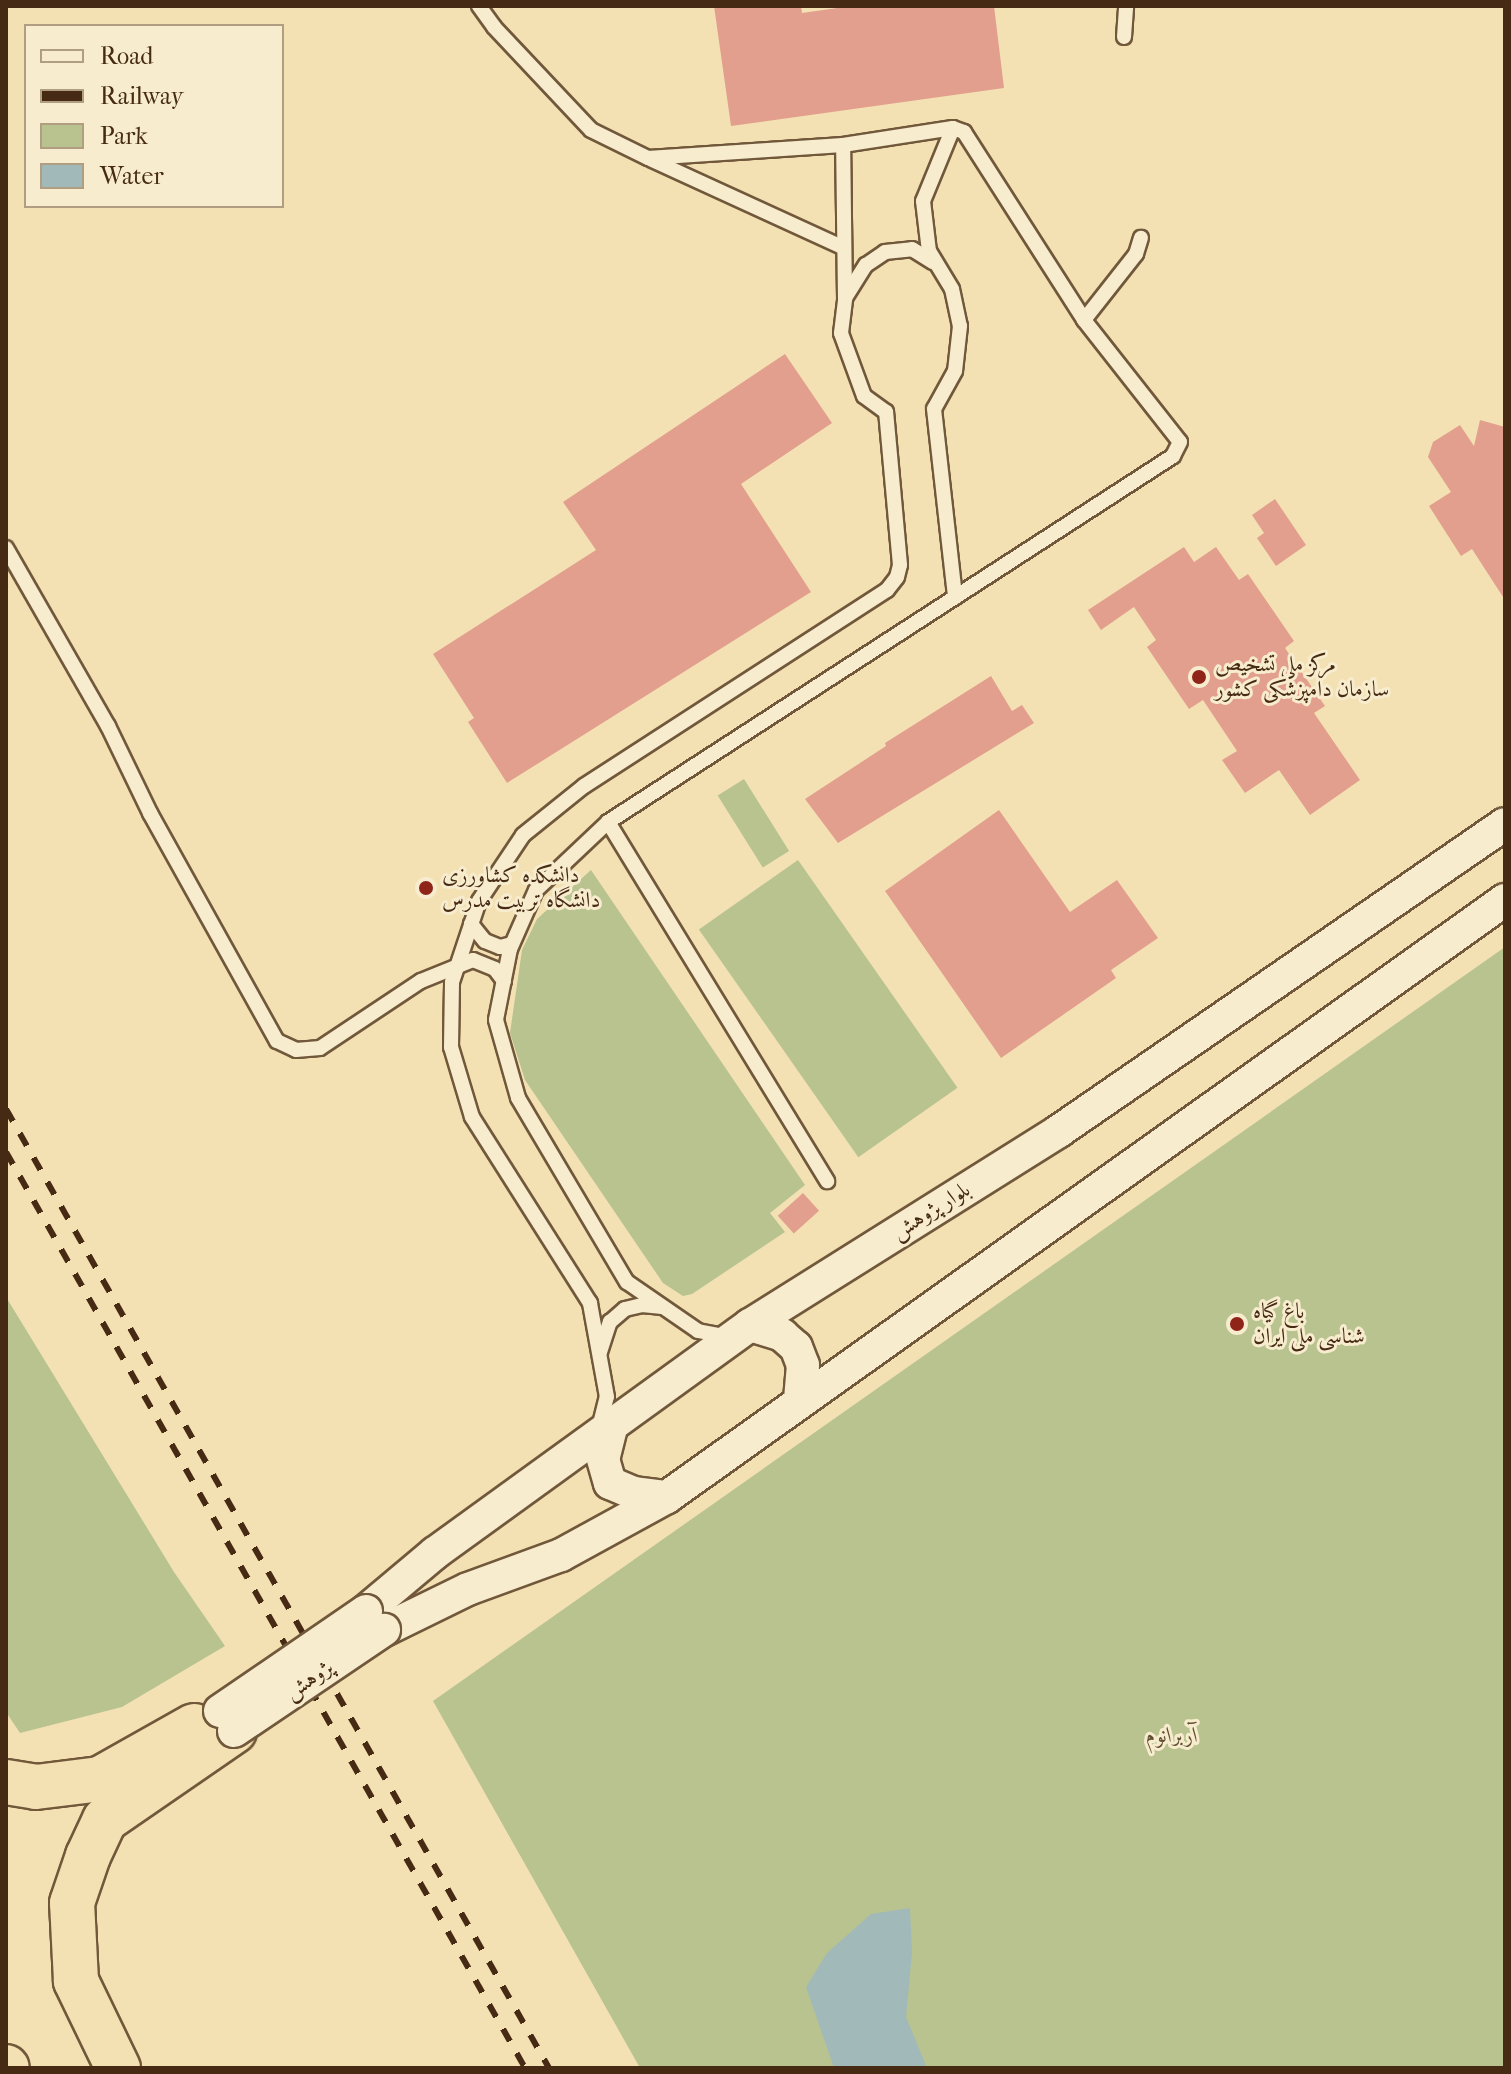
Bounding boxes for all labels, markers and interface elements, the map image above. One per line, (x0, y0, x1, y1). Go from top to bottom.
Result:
legend (24, 24, 284, 208)
text: Road (100, 42, 153, 70)
text: Railway (100, 82, 183, 110)
text: Park (100, 122, 148, 150)
text: Water (100, 162, 164, 190)
place label: مرکز ملی تشخیص سازمان دامپزشکی کشور (1215, 651, 1389, 702)
marker: مرکز ملی تشخیص سازمان دامپزشکی کشور (1190, 668, 1208, 686)
place label: دانشکده کشاورزی دانشگاه تربیت مدرس (442, 862, 600, 914)
marker: دانشکده کشاورزی دانشگاه تربیت مدرس (417, 879, 435, 897)
street label: بلوار پژوهش (887, 1176, 975, 1246)
place label: باغ گیاه‌ شناسی ملی ایران (1253, 1298, 1365, 1350)
marker: باغ گیاه‌ شناسی ملی ایران (1228, 1315, 1246, 1333)
street label: پژوهش (280, 1654, 338, 1706)
park label: آربرانوم (1146, 1723, 1198, 1749)

